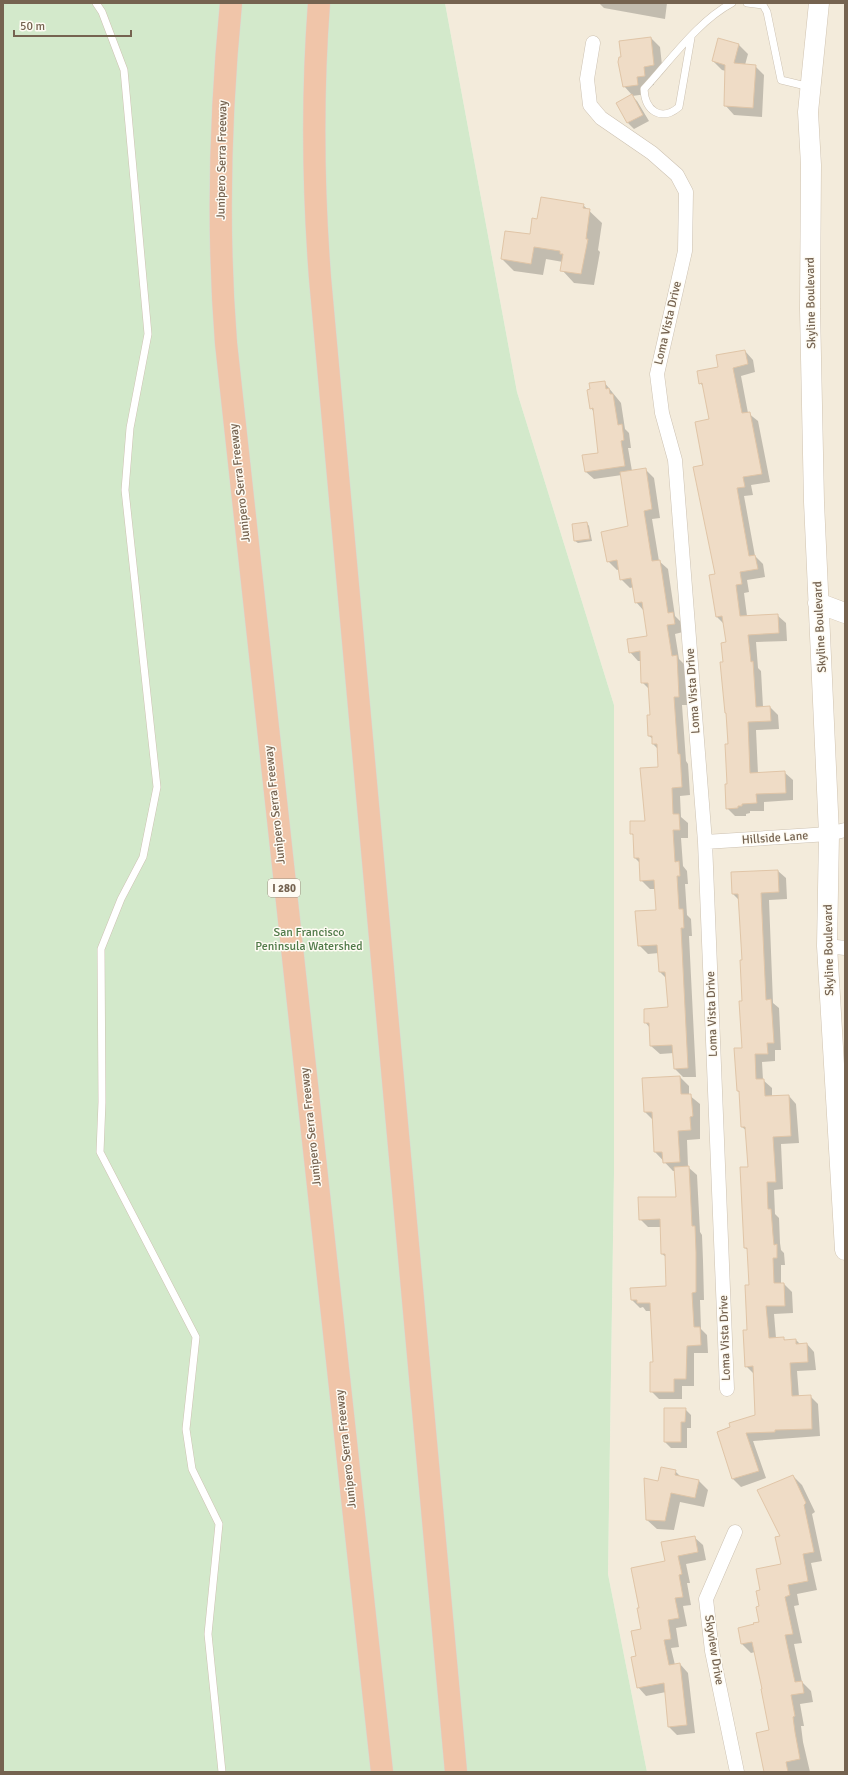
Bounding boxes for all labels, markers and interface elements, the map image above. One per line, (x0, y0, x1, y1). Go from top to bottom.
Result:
scale bar (14, 12, 131, 38)
text: 50 m (20, 19, 45, 34)
street label: Junipero Serra Freeway (213, 100, 231, 220)
street label: Skyline Boulevard (803, 257, 819, 349)
street label: Loma Vista Drive (651, 280, 685, 366)
street label: Junipero Serra Freeway (226, 422, 254, 543)
street label: Skyline Boulevard (810, 581, 830, 673)
street label: Loma Vista Drive (683, 648, 703, 734)
street label: Junipero Serra Freeway (261, 744, 289, 865)
street label: Hillside Lane (741, 828, 809, 848)
road number: I 280 (268, 879, 300, 897)
street label: Skyline Boulevard (821, 904, 837, 996)
park label: San Francisco Peninsula Watershed (255, 925, 363, 954)
street label: Loma Vista Drive (703, 971, 721, 1057)
street label: Junipero Serra Freeway (297, 1066, 325, 1187)
street label: Loma Vista Drive (716, 1295, 734, 1381)
street label: Junipero Serra Freeway (332, 1388, 360, 1509)
street label: Skyview Drive (701, 1614, 727, 1686)

